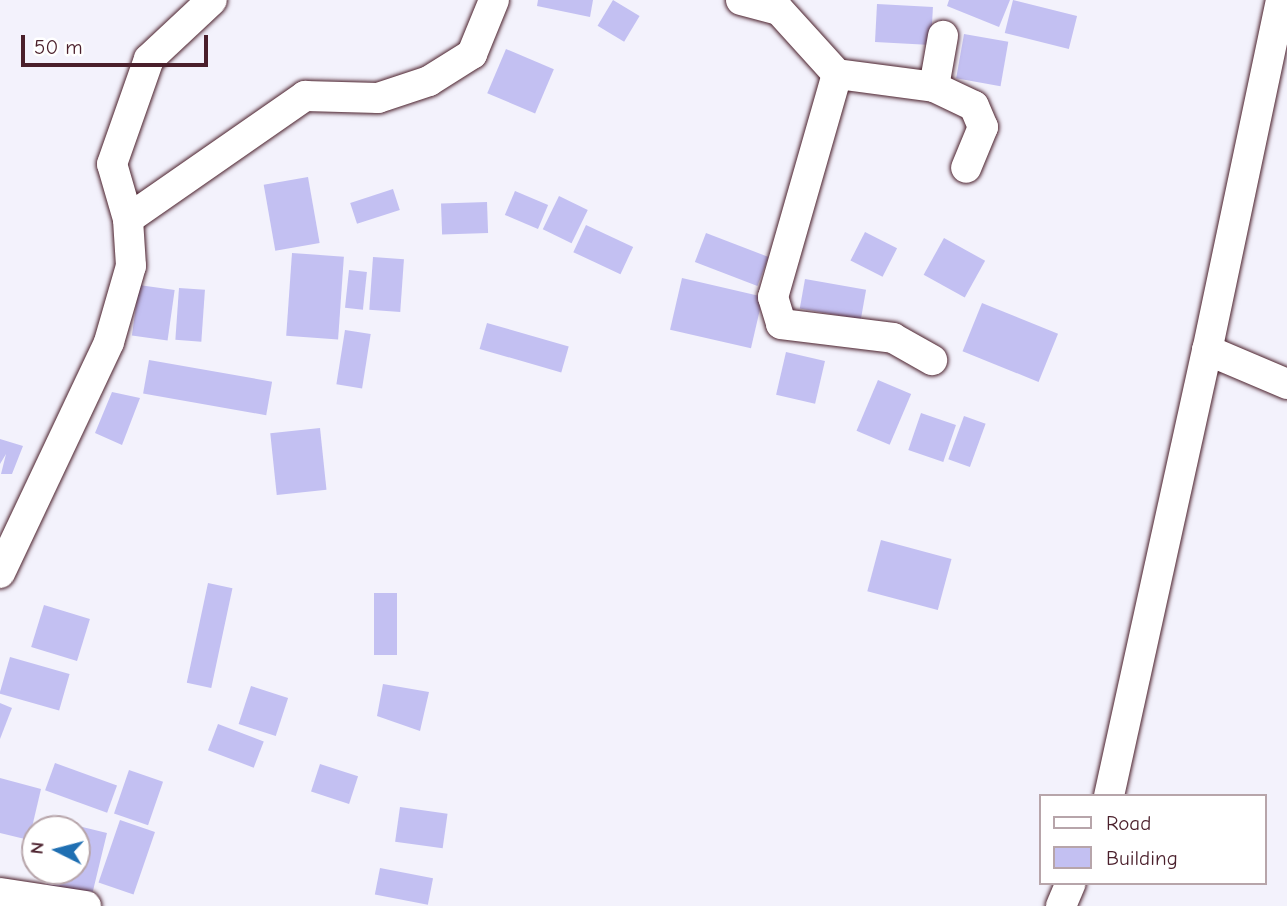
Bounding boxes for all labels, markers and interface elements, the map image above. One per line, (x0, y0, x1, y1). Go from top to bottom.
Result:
scale bar (24, 21, 212, 65)
text: 50 m (34, 35, 83, 59)
legend (1038, 794, 1266, 885)
text: Road (1106, 811, 1151, 835)
north arrow (21, 815, 91, 885)
text: N (26, 841, 49, 855)
text: Building (1106, 846, 1178, 870)

